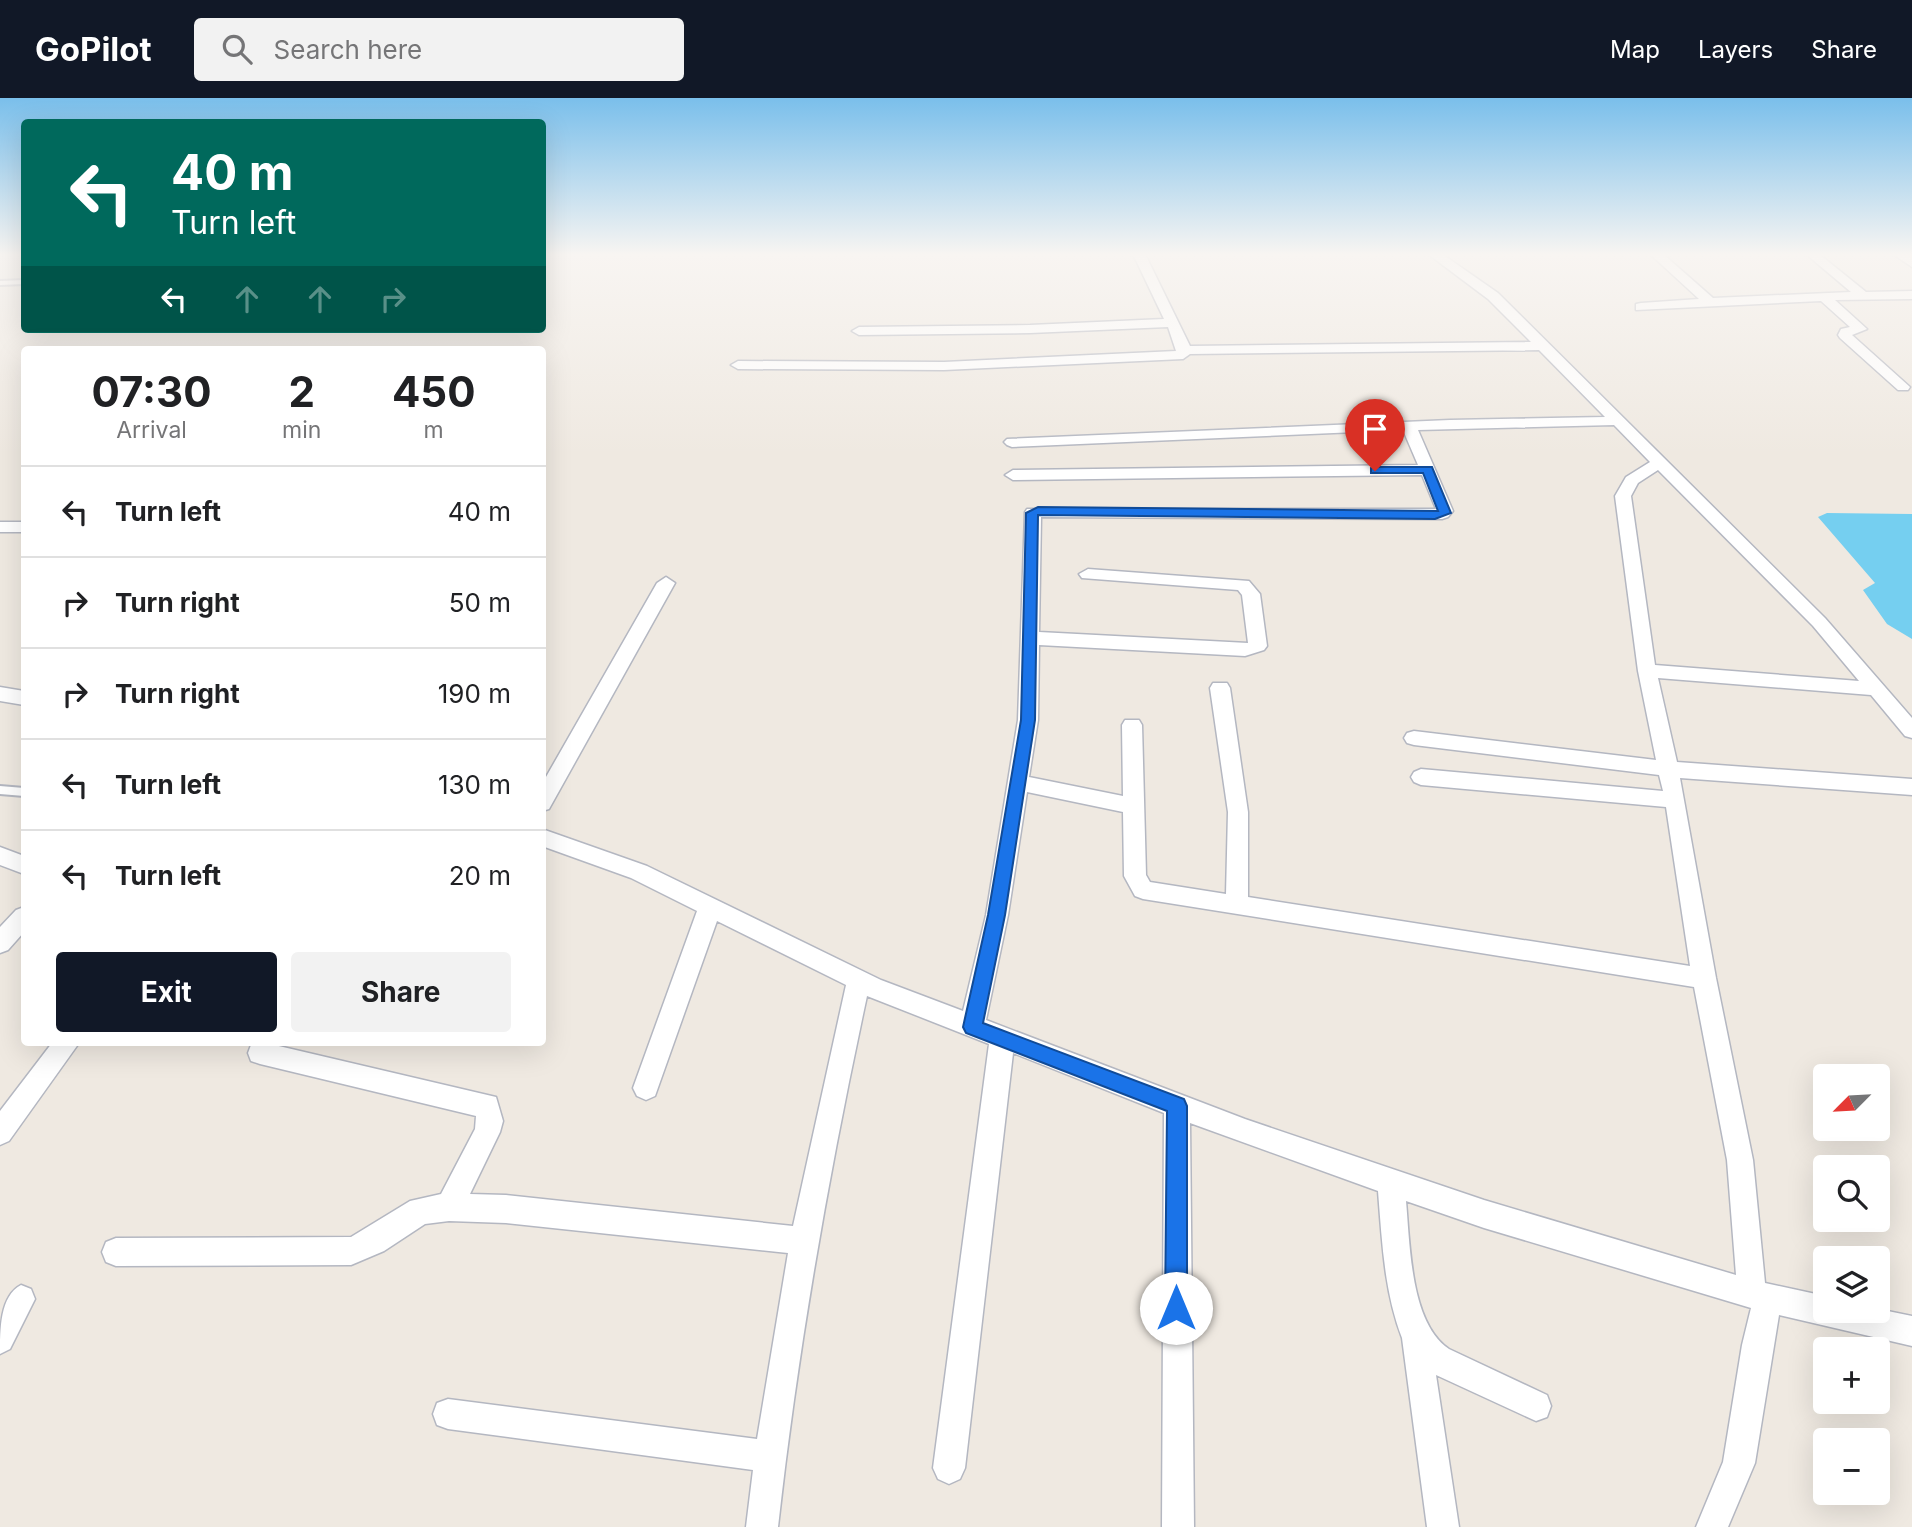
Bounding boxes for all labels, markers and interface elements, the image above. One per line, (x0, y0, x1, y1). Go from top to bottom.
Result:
search box (194, 18, 684, 81)
text: GoPilot (35, 29, 152, 69)
icon: search (218, 30, 256, 68)
text: Search here (274, 34, 422, 65)
text: Map (1610, 35, 1660, 64)
text: Layers (1698, 35, 1773, 64)
text: Share (1811, 35, 1877, 64)
text: 40 m (171, 143, 294, 202)
icon: left (56, 147, 147, 238)
text: Turn left (171, 203, 296, 242)
icon: left (155, 280, 193, 318)
icon: ahead (228, 280, 266, 318)
icon: ahead (301, 280, 339, 318)
icon: right (374, 280, 412, 318)
text: 07:30 (92, 366, 212, 417)
text: 2 (288, 366, 315, 417)
text: 450 (392, 366, 475, 417)
pin (1345, 399, 1405, 471)
icon: arrive (1356, 410, 1394, 448)
text: Arrival (116, 416, 187, 444)
text: min (282, 416, 321, 444)
text: m (424, 416, 444, 444)
icon: left (56, 493, 94, 531)
text: Turn left (115, 496, 221, 527)
text: 40 m (448, 496, 511, 527)
icon: right (56, 584, 94, 622)
text: Turn right (115, 587, 240, 618)
text: 50 m (449, 587, 511, 618)
icon: right (56, 675, 94, 713)
text: Turn right (115, 678, 240, 709)
text: 190 m (438, 678, 511, 709)
icon: left (56, 766, 94, 804)
text: Turn left (115, 769, 221, 800)
text: 130 m (438, 769, 511, 800)
icon: left (56, 857, 94, 895)
text: Turn left (115, 860, 221, 891)
text: 20 m (449, 860, 511, 891)
button: Exit (56, 952, 277, 1032)
button: Share (291, 952, 511, 1032)
north arrow (1813, 1064, 1890, 1141)
map controls (1813, 1064, 1890, 1505)
button: search (1813, 1155, 1890, 1232)
button: layers (1813, 1246, 1890, 1323)
position arrow (1139, 1271, 1213, 1345)
button: + (1813, 1337, 1890, 1414)
button: − (1813, 1428, 1890, 1505)

